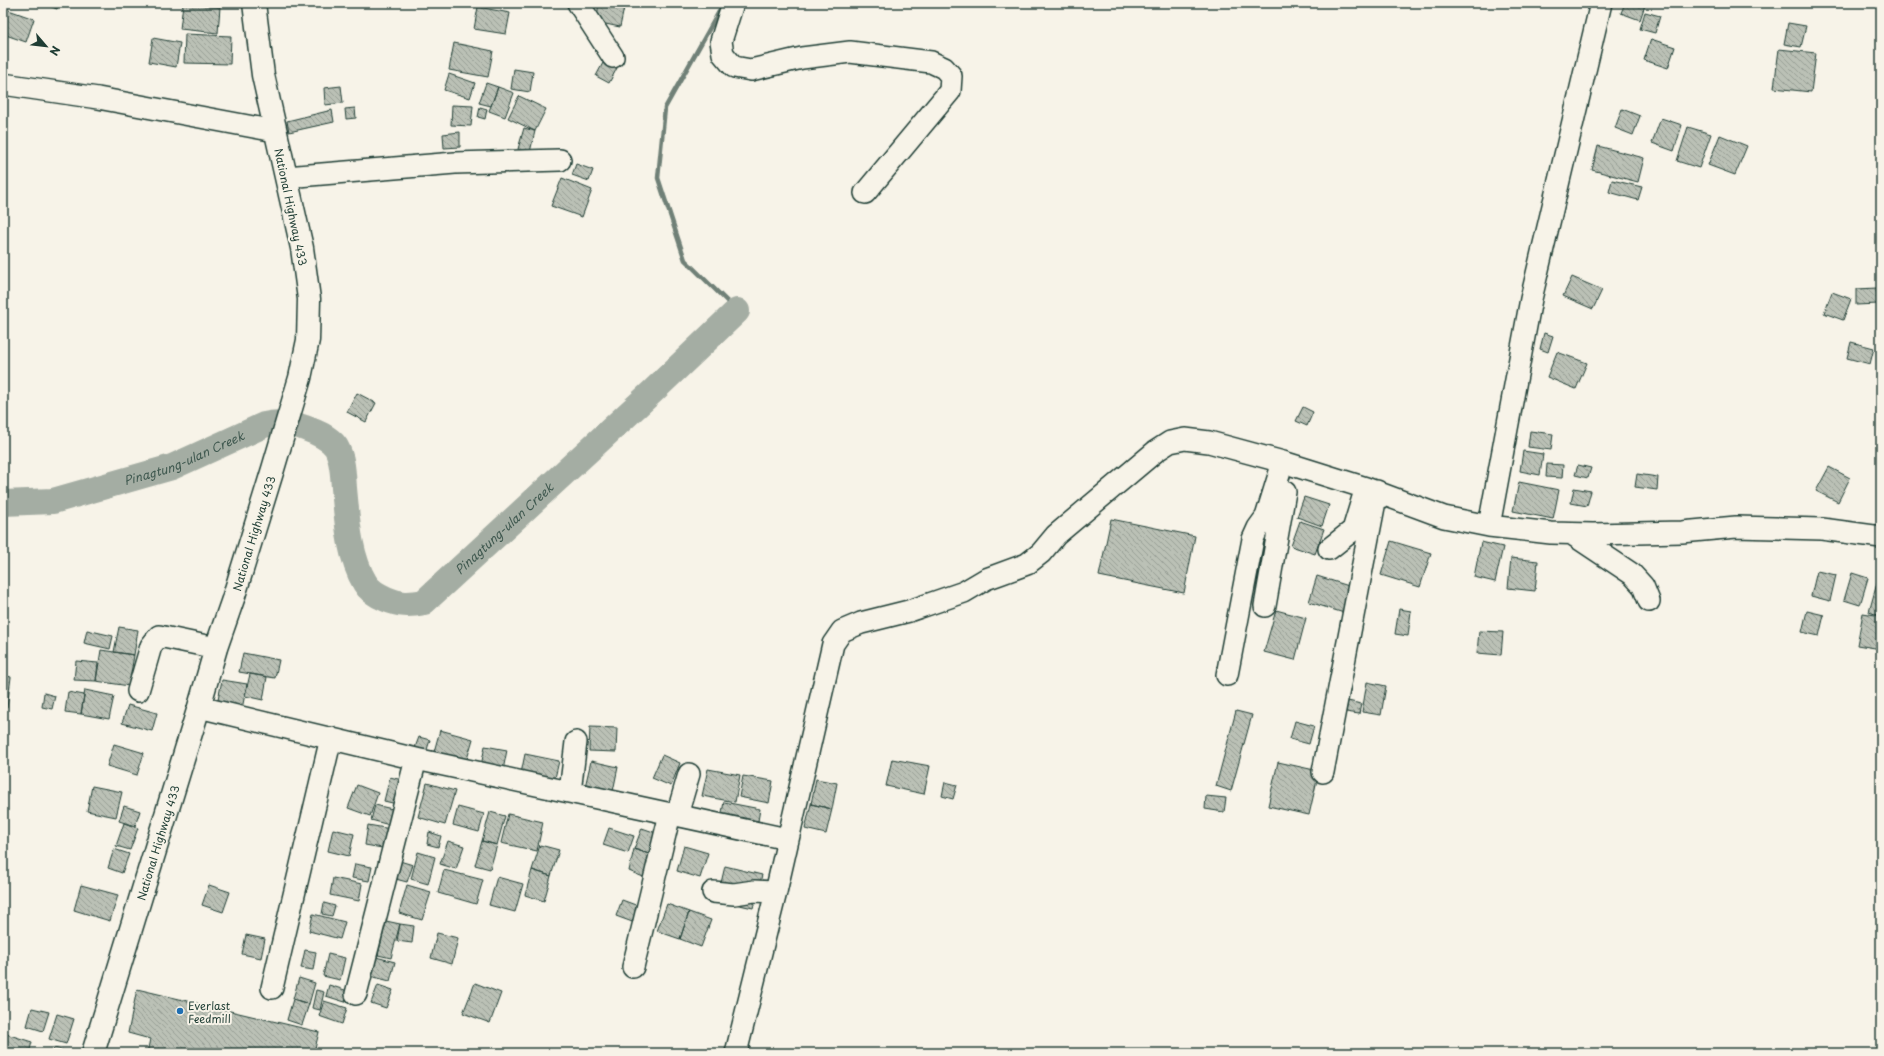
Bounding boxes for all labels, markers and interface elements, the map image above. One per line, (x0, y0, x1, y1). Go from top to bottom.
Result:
north arrow (26, 26, 66, 66)
text: N (46, 43, 65, 59)
street label: National Highway 433 (270, 147, 312, 267)
water label: Pinagtung-ulan Creek (122, 426, 248, 489)
street label: National Highway 433 (228, 473, 279, 593)
water label: Pinagtung-ulan Creek (451, 478, 558, 579)
street label: National Highway 433 (132, 783, 183, 902)
place label: Everlast Feedmill (188, 997, 231, 1027)
marker: Everlast Feedmill (175, 1006, 185, 1016)

